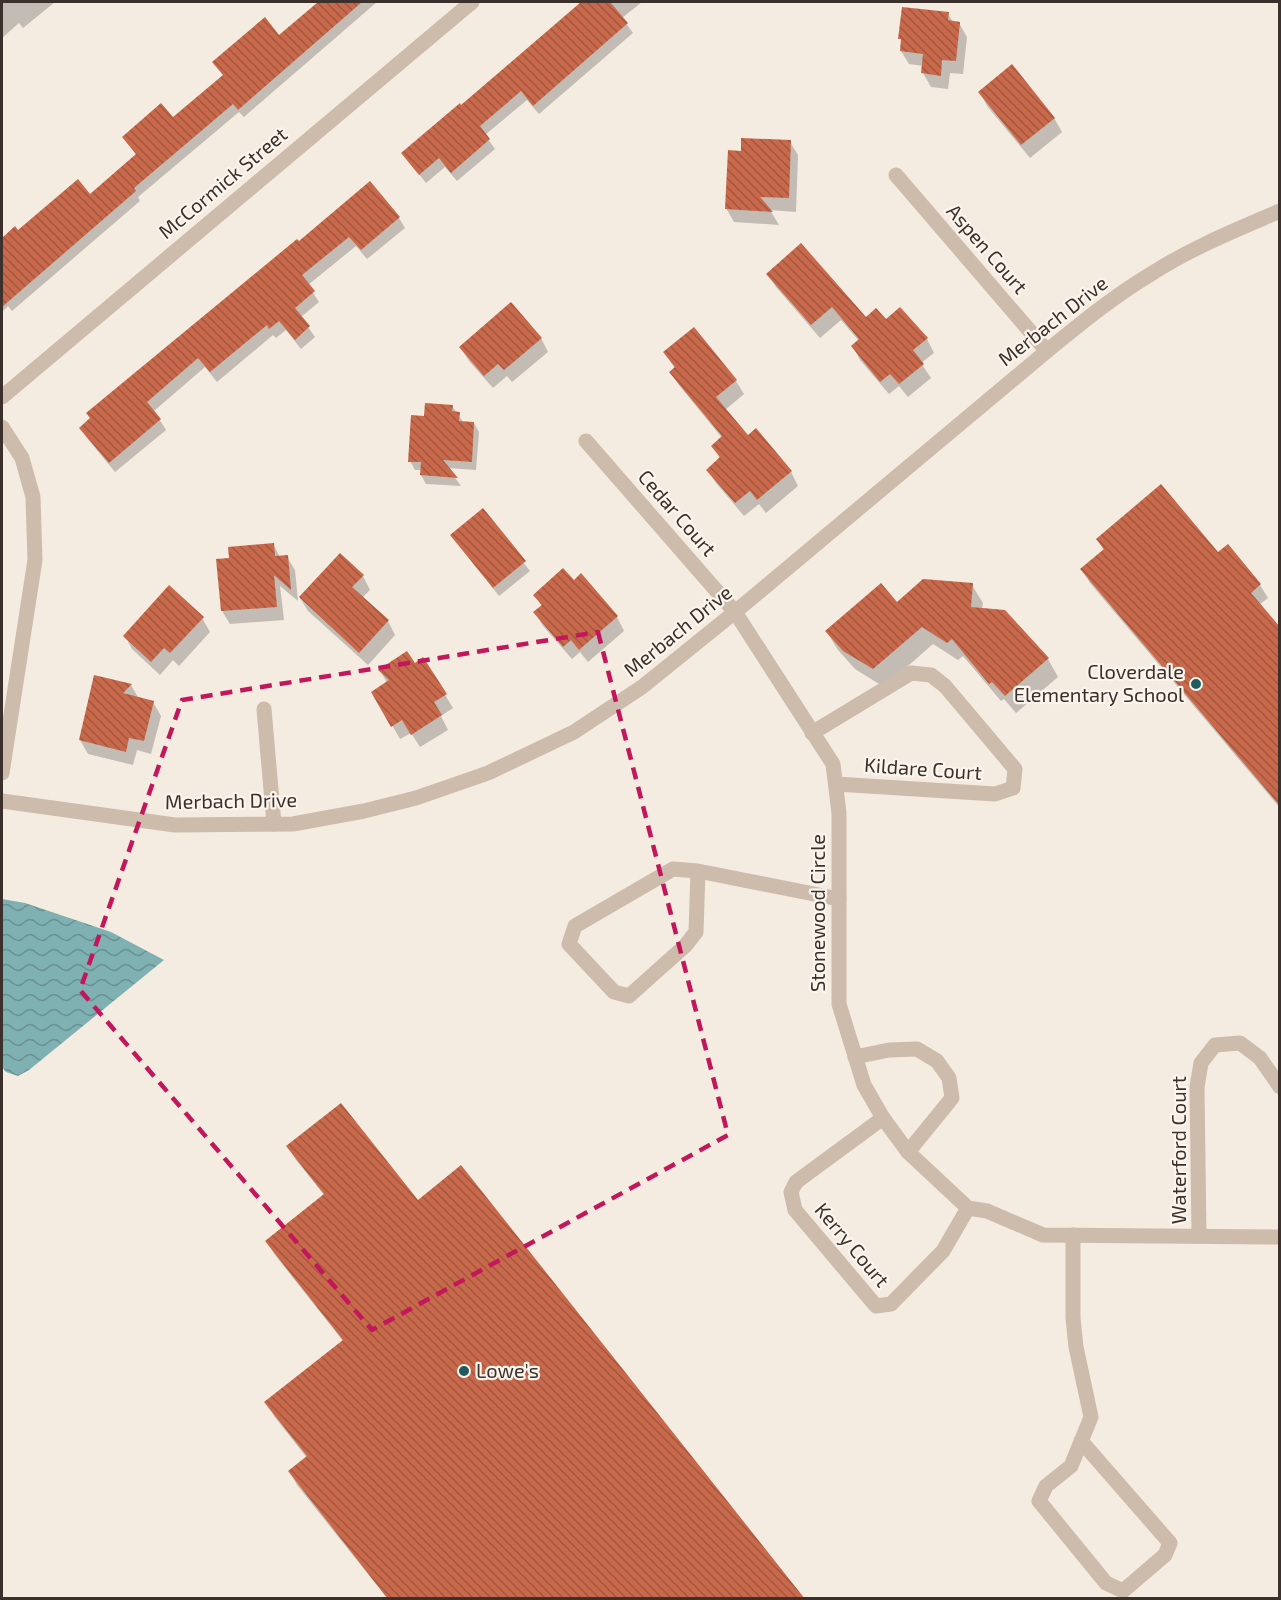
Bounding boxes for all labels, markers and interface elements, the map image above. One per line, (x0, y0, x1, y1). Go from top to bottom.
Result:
street label: McCormick Street (153, 121, 292, 243)
street label: Aspen Court (942, 199, 1033, 298)
street label: Merbach Drive (993, 270, 1112, 370)
street label: Cedar Court (634, 464, 722, 561)
street label: Merbach Drive (619, 579, 736, 681)
place label: Cloverdale Elementary School (1014, 659, 1184, 706)
marker: Cloverdale Elementary School (1189, 677, 1203, 691)
street label: Kildare Court (863, 752, 983, 784)
street label: Merbach Drive (165, 787, 297, 813)
street label: Stonewood Circle (805, 834, 829, 992)
street label: Waterford Court (1166, 1075, 1190, 1224)
street label: Kerry Court (811, 1197, 895, 1292)
place label: Lowe's (476, 1358, 539, 1382)
marker: Lowe's (457, 1364, 471, 1378)

